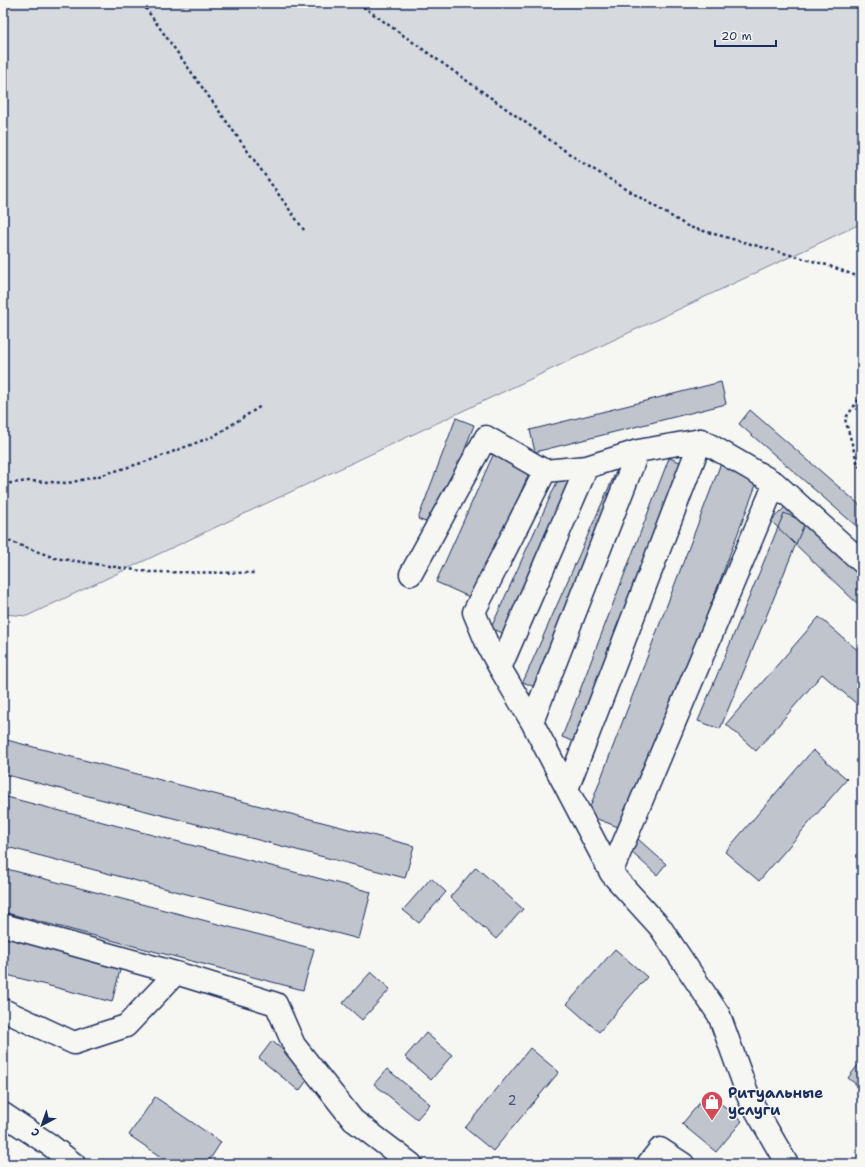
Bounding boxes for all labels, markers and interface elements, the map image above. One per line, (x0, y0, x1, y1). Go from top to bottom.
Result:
scale bar (715, 22, 776, 48)
text: 20 m (721, 28, 752, 44)
place label: Ритуальные услуги (728, 1083, 823, 1120)
shop icon: Ритуальные услуги (699, 1089, 725, 1122)
house number: 2 (507, 1092, 517, 1109)
north arrow (22, 1105, 62, 1145)
text: С (28, 1124, 43, 1140)

